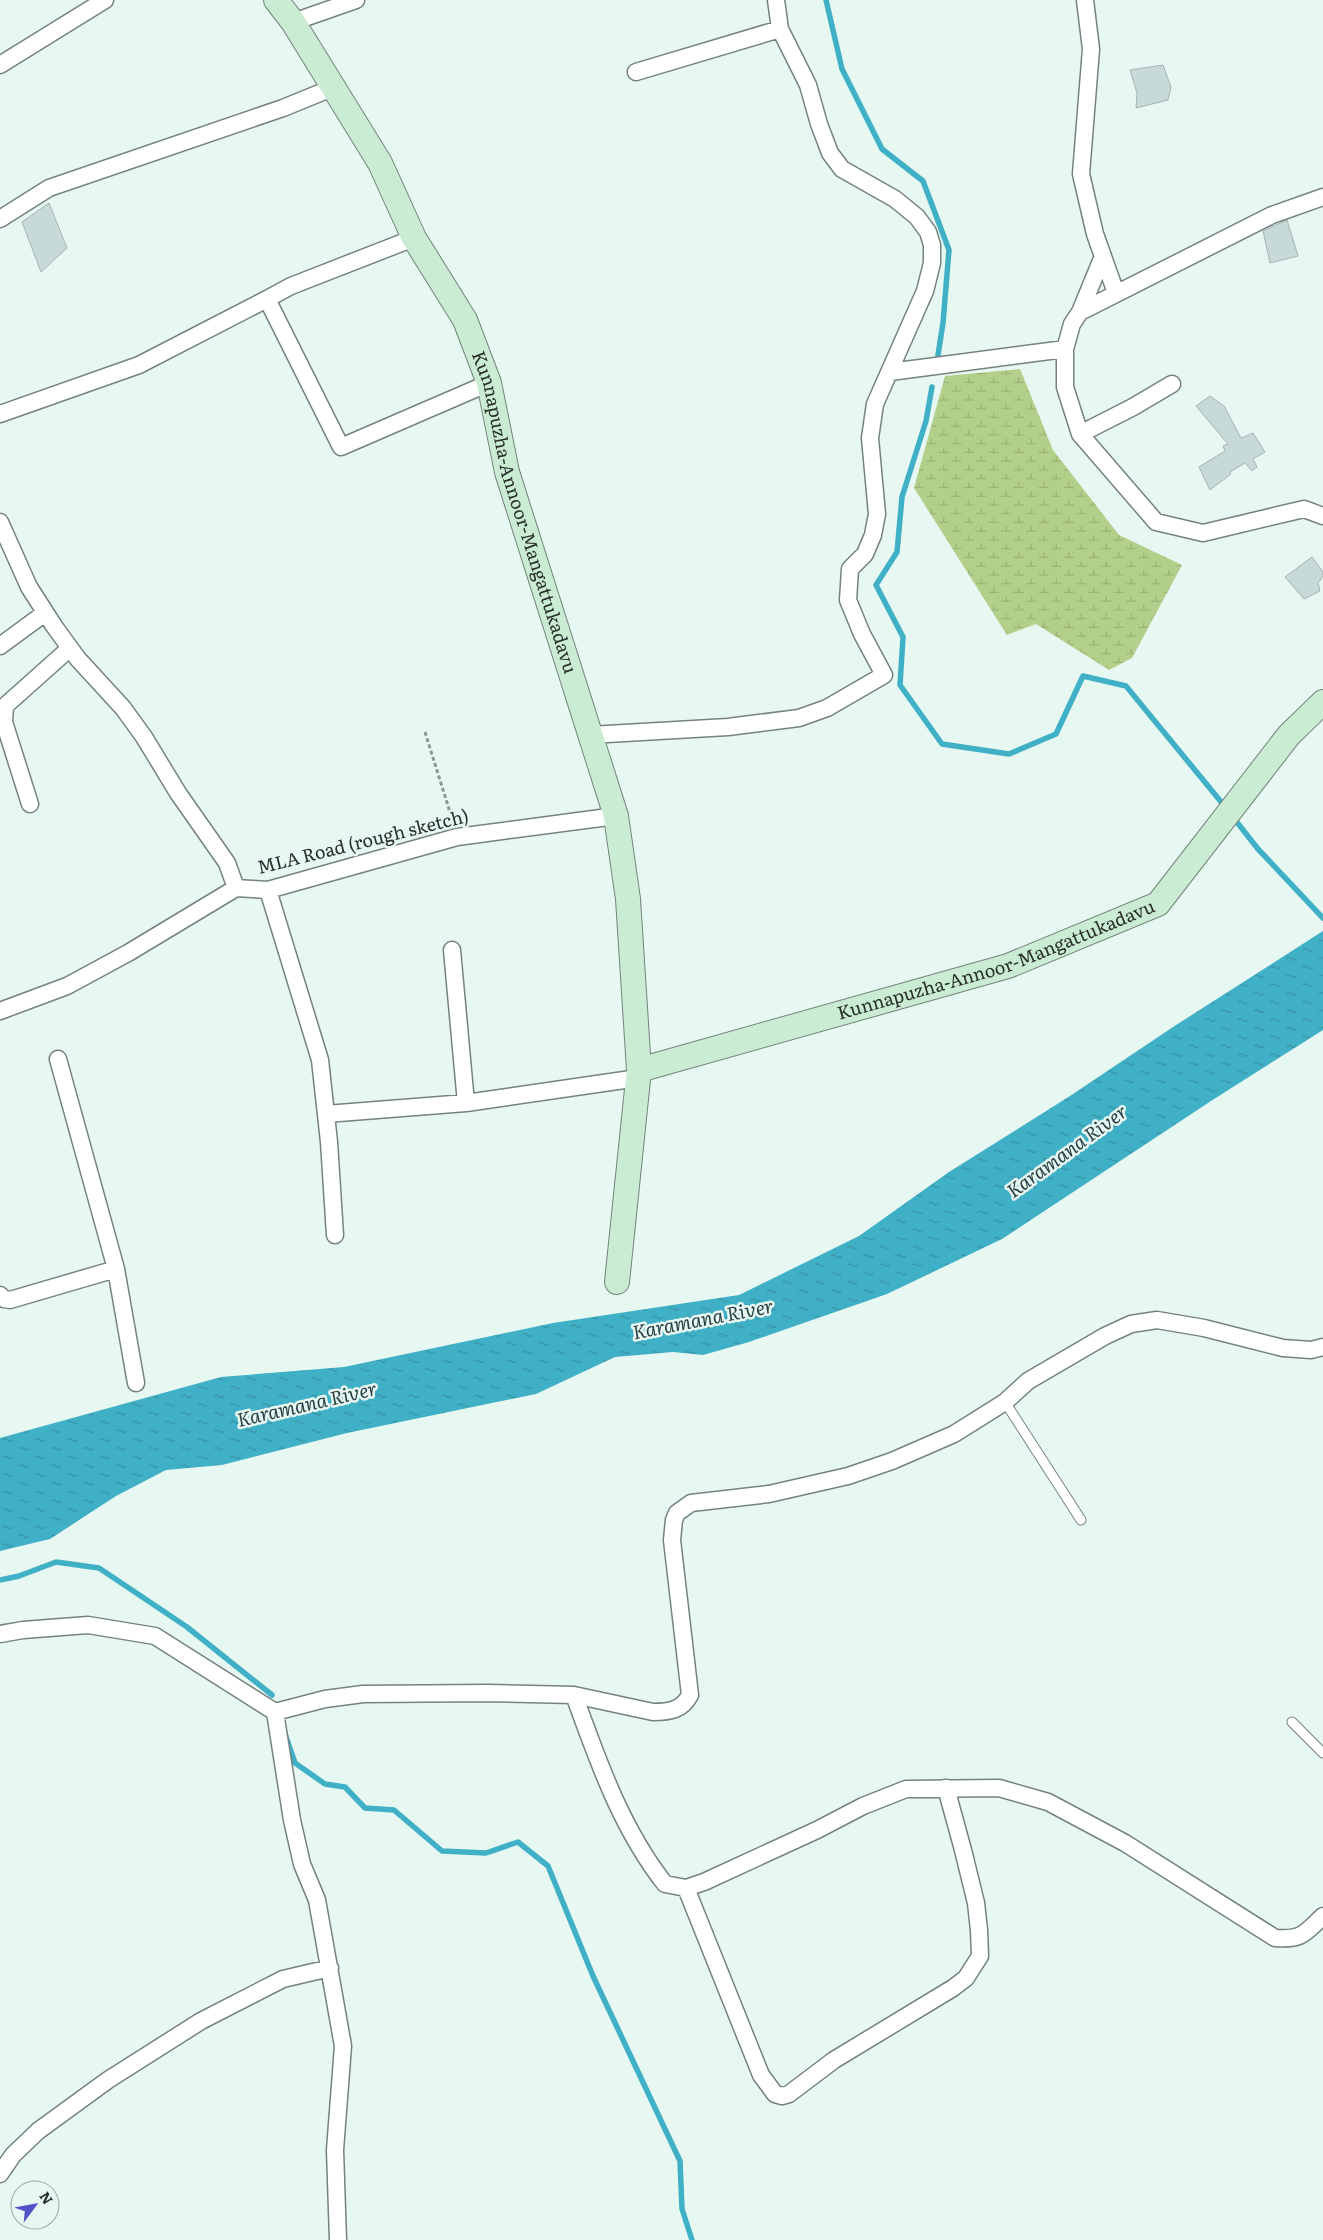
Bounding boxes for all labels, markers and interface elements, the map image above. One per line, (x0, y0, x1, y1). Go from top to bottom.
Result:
street label: Kunnapuzha-Annoor-Mangattukadavu (466, 347, 585, 677)
street label: MLA Road (rough sketch) (254, 801, 471, 880)
street label: Kunnapuzha-Annoor-Mangattukadavu (834, 892, 1159, 1026)
water label: Karamana River (1000, 1097, 1133, 1204)
water label: Karamana River (630, 1291, 776, 1345)
water label: Karamana River (234, 1373, 380, 1433)
north arrow (10, 2180, 60, 2230)
text: N (35, 2187, 59, 2208)

